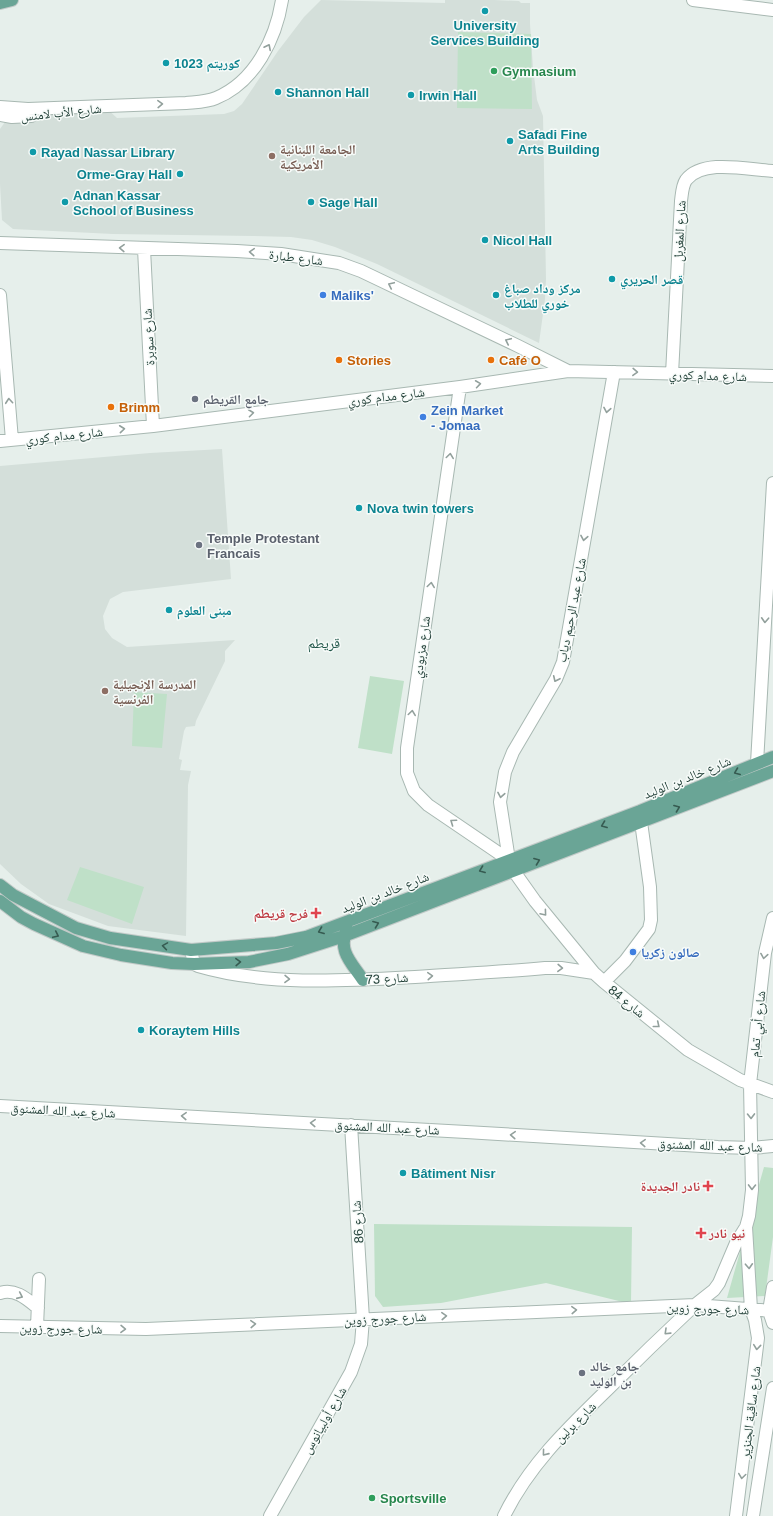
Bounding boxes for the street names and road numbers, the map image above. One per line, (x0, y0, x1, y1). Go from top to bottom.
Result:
street label: شارع الأب لامنس (20, 101, 103, 126)
street label: شارع المغربل (670, 200, 691, 262)
street label: شارع طبارة (268, 247, 324, 270)
street label: شارع سوبرة (140, 308, 159, 366)
street label: شارع مدام كوري (669, 367, 747, 388)
street label: شارع مدام كوري (346, 384, 426, 412)
street label: شارع مدام كوري (24, 424, 104, 450)
street label: شارع عبد الرحيم دياب (554, 557, 591, 664)
street label: شارع مزبودي (410, 615, 437, 680)
street label: شارع خالد بن الوليد (641, 753, 734, 804)
street label: شارع خالد بن الوليد (339, 869, 432, 918)
street label: شارع 73 (365, 970, 409, 989)
street label: شارع 84 (604, 982, 648, 1022)
street label: شارع أبي تمام (747, 990, 772, 1059)
street label: شارع عبد الله المشنوق (10, 1100, 116, 1123)
street label: شارع عبد الله المشنوق (334, 1117, 440, 1140)
street label: شارع عبد الله المشنوق (657, 1136, 763, 1157)
street label: شارع 86 (349, 1200, 368, 1244)
street label: شارع جورج زوين (666, 1300, 750, 1319)
street label: شارع جورج زوين (343, 1309, 427, 1330)
street label: شارع جورج زوين (19, 1320, 102, 1339)
street label: شارع ساقية الجنزير (737, 1365, 766, 1460)
street label: شارع أولبيانوس (299, 1384, 351, 1457)
street label: شارع برلين (552, 1399, 601, 1448)

